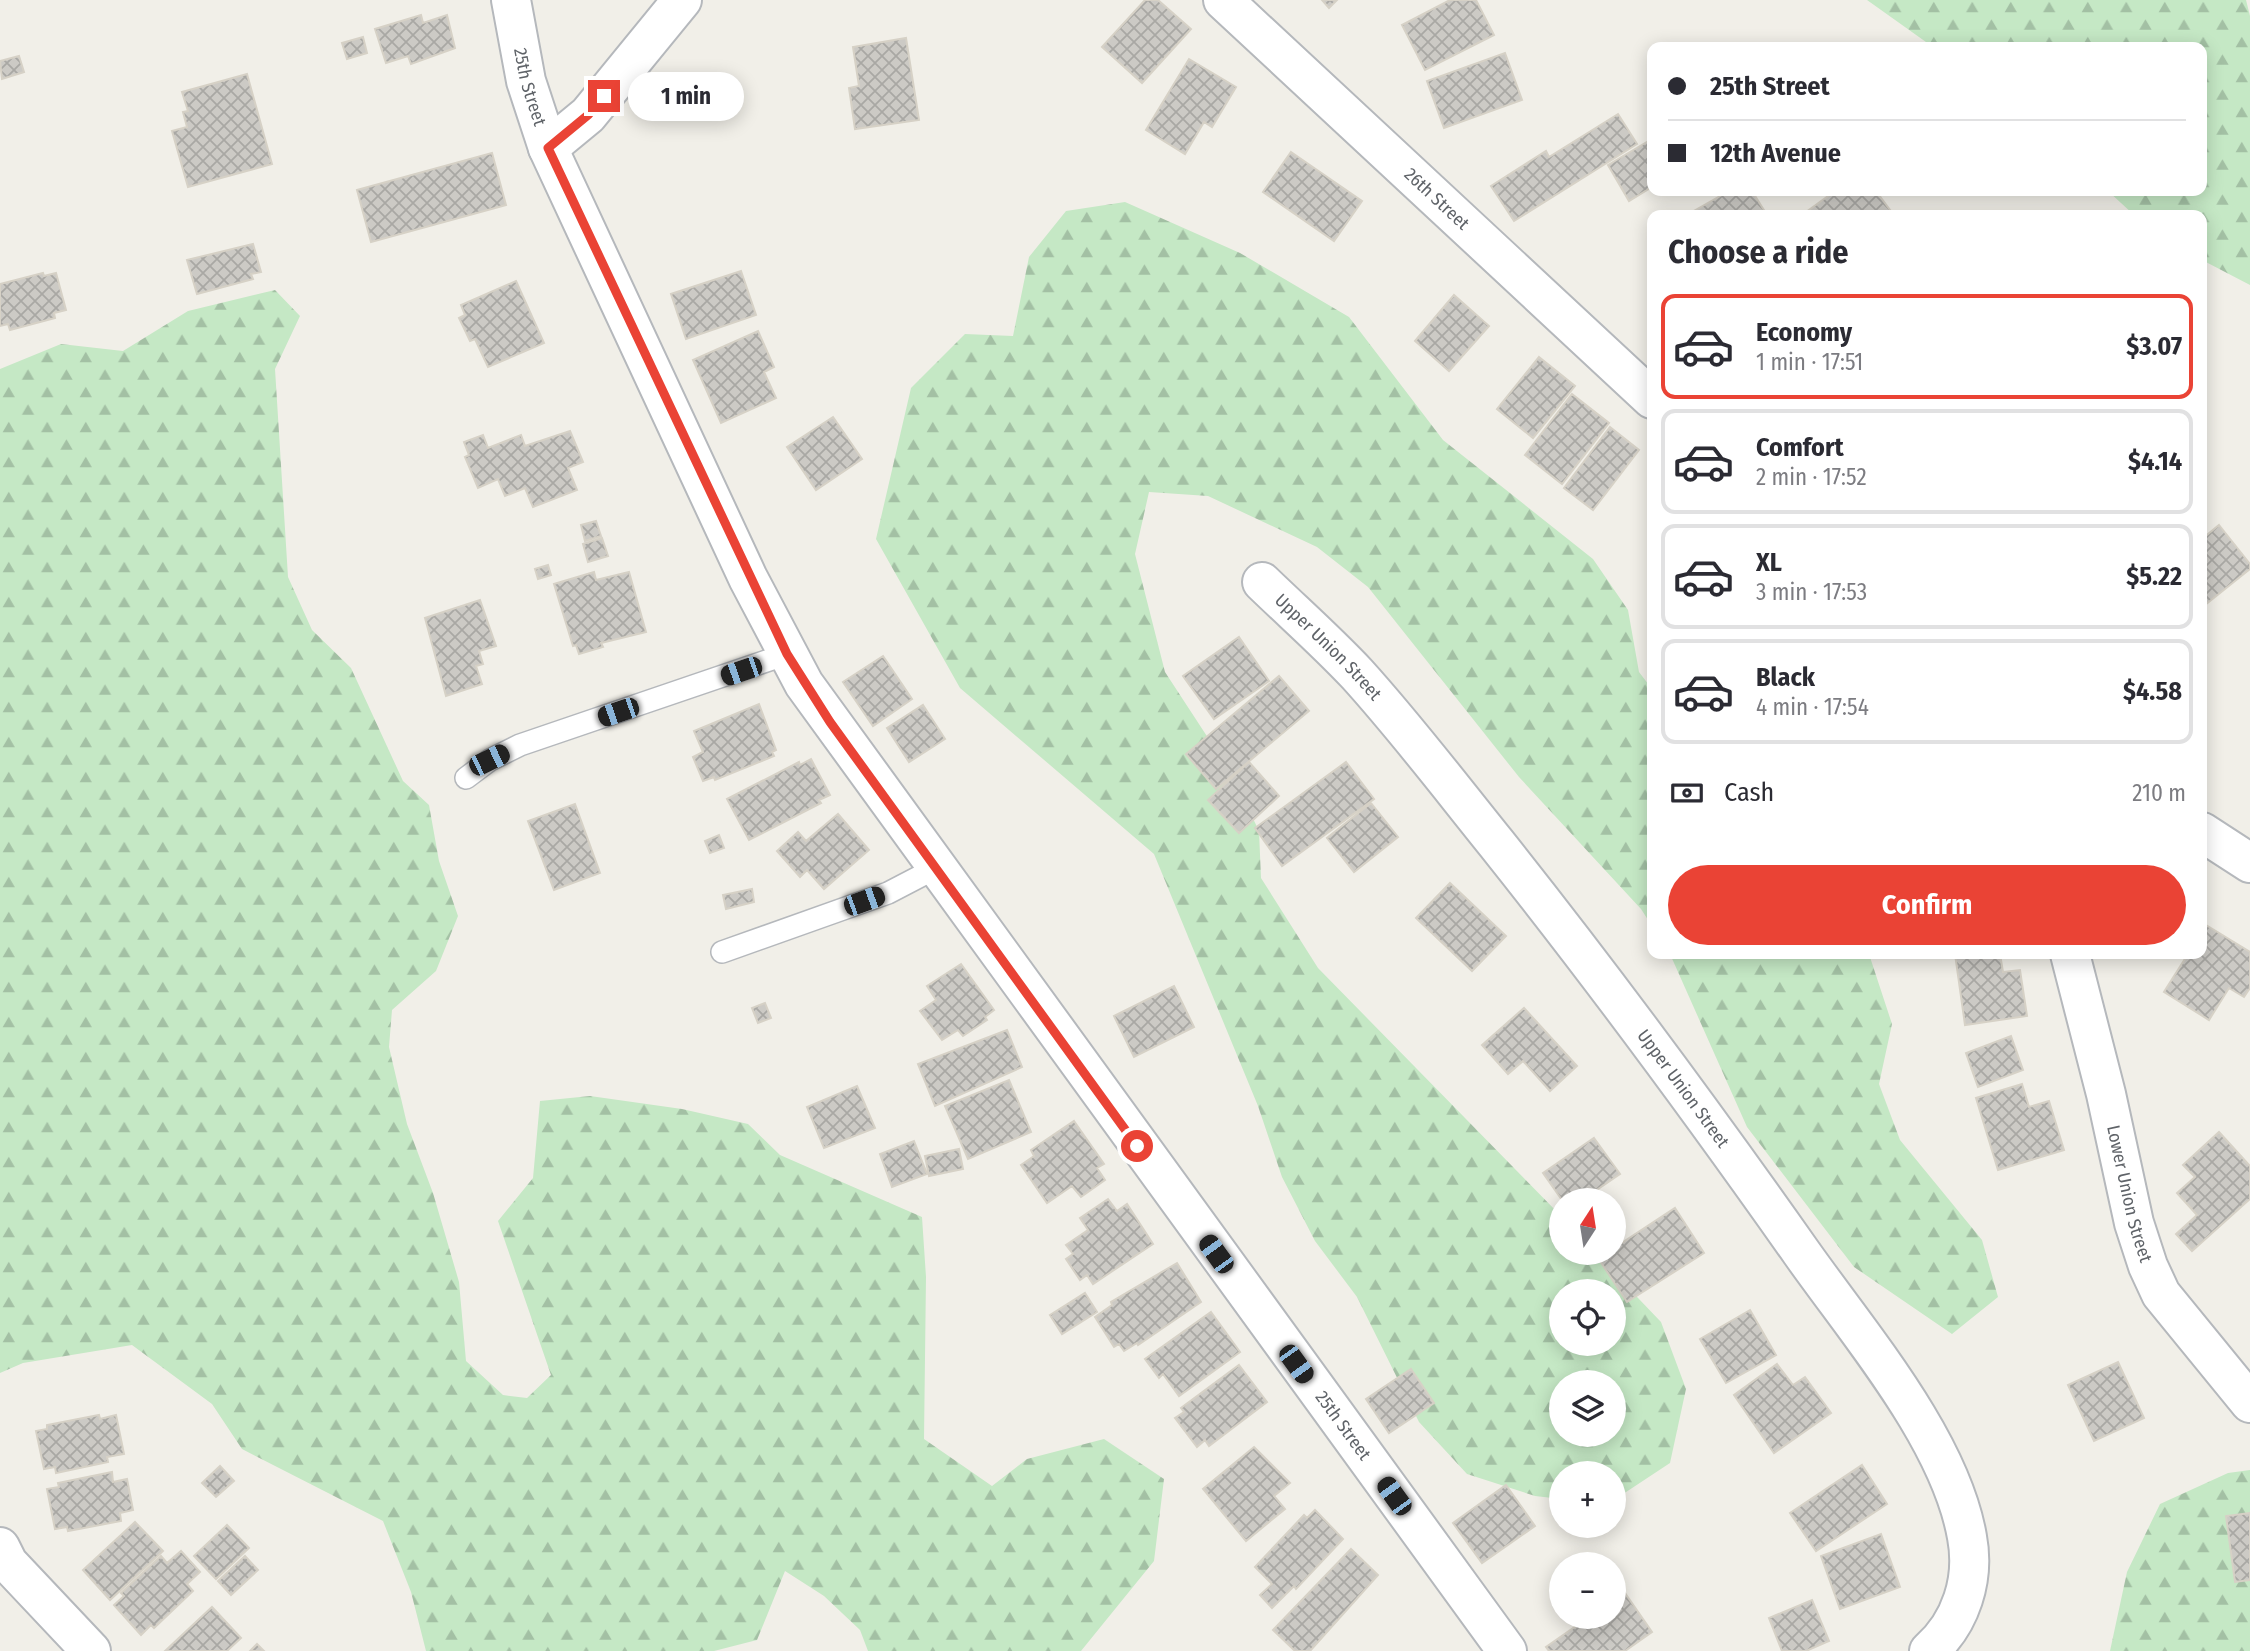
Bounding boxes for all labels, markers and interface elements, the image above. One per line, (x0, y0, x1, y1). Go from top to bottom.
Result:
street label: 25th Street (509, 46, 551, 129)
text: 25th Street (1710, 71, 1830, 102)
callout: 1 min (628, 72, 744, 120)
route end (588, 80, 620, 112)
text: 1 min (661, 82, 711, 110)
text: 12th Avenue (1710, 138, 1841, 169)
street label: 26th Street (1400, 163, 1474, 235)
text: Choose a ride (1668, 233, 1849, 271)
icon: car (1672, 315, 1735, 378)
text: Economy (1756, 317, 1852, 348)
text: $3.07 (2126, 331, 2182, 362)
text: 1 min · 17:51 (1756, 348, 1863, 376)
icon: car (1672, 430, 1735, 493)
text: Comfort (1756, 432, 1844, 463)
text: $4.14 (2128, 446, 2182, 477)
text: 2 min · 17:52 (1756, 463, 1867, 491)
icon: car (1672, 545, 1735, 608)
text: XL (1756, 547, 1782, 578)
text: $5.22 (2126, 561, 2182, 592)
text: 3 min · 17:53 (1756, 578, 1867, 606)
street label: Upper Union Street (1270, 589, 1386, 705)
car (718, 654, 765, 688)
icon: car (1672, 660, 1735, 723)
text: Black (1756, 662, 1815, 693)
text: $4.58 (2123, 676, 2182, 707)
text: 4 min · 17:54 (1756, 693, 1869, 721)
car (595, 695, 642, 729)
car (466, 741, 513, 779)
icon: cash (1668, 774, 1706, 812)
text: Cash (1724, 777, 1774, 808)
text: 210 m (2132, 779, 2186, 807)
button: Confirm (1668, 865, 2186, 945)
car (841, 884, 888, 918)
street label: Upper Union Street (1633, 1025, 1734, 1152)
street label: Lower Union Street (2102, 1123, 2157, 1265)
route start (1121, 1130, 1153, 1162)
north arrow (1549, 1188, 1626, 1265)
map controls (1549, 1188, 1626, 1629)
car (1196, 1231, 1237, 1277)
button: locate (1549, 1279, 1626, 1356)
car (1276, 1341, 1317, 1387)
button: layers (1549, 1370, 1626, 1447)
street label: 25th Street (1311, 1387, 1376, 1465)
button: + (1549, 1461, 1626, 1538)
car (1374, 1473, 1415, 1519)
button: − (1549, 1552, 1626, 1629)

